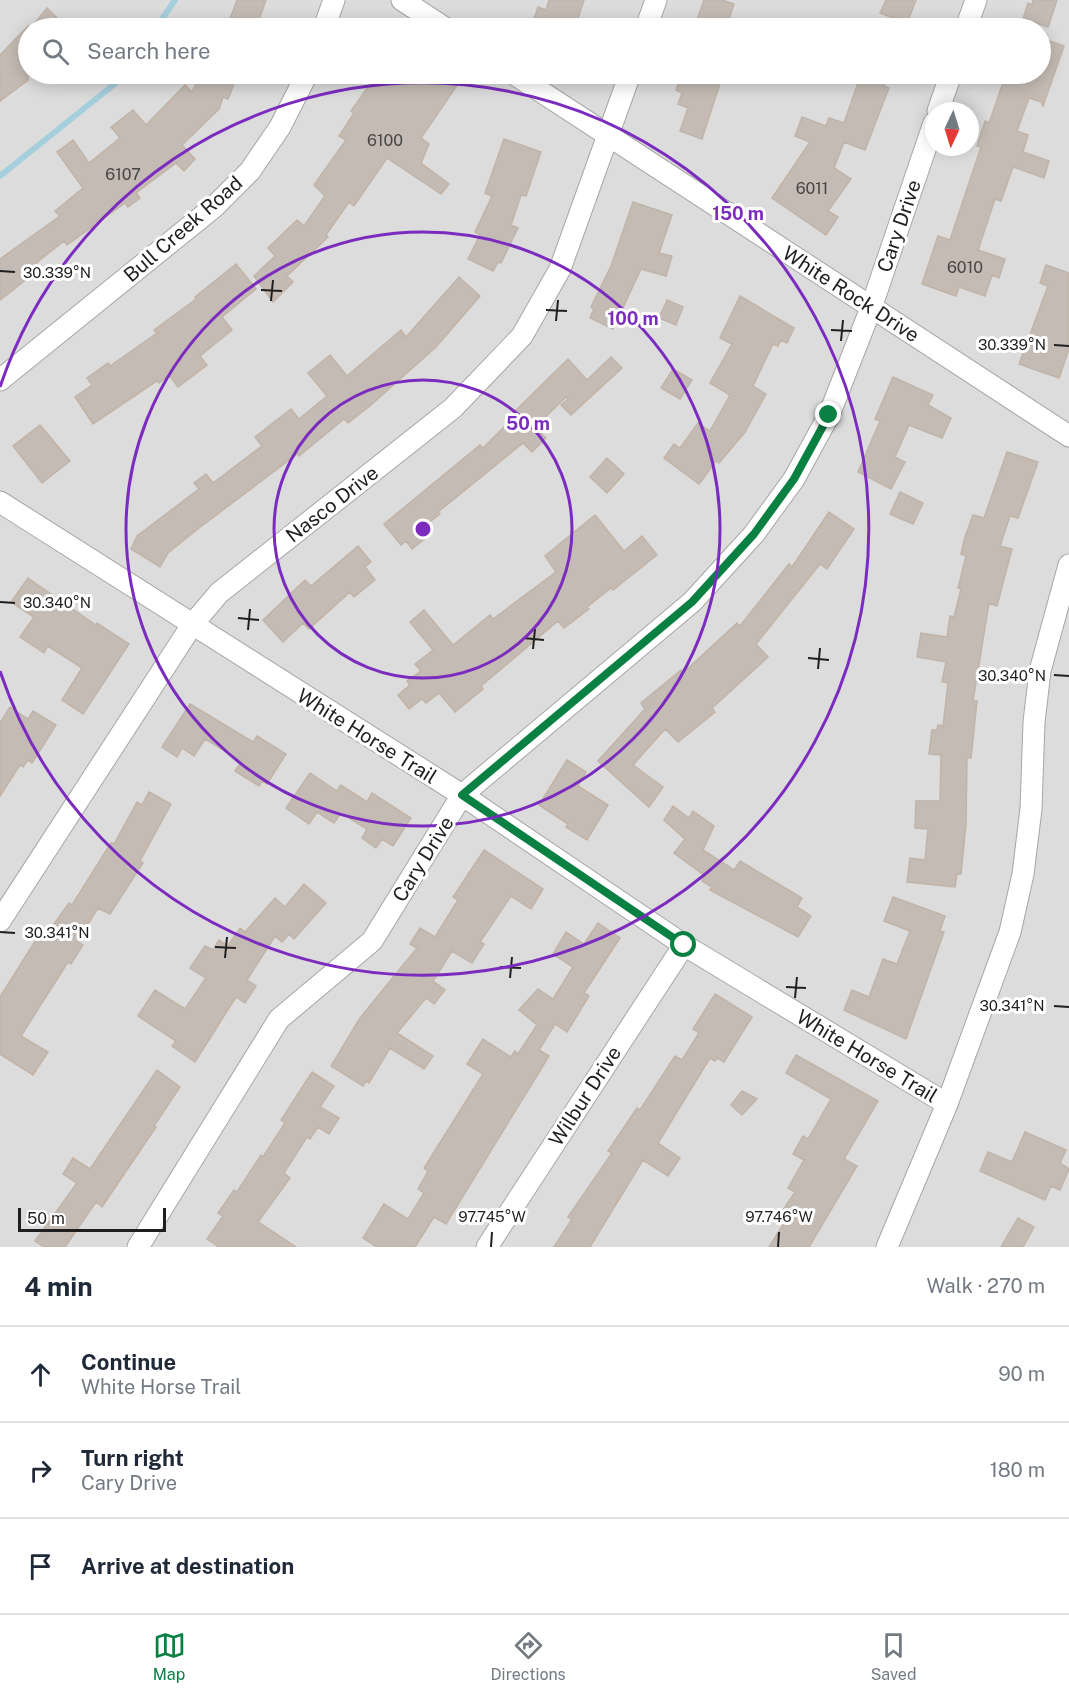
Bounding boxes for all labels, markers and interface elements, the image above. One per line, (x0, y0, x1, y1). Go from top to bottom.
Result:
search box (18, 18, 1051, 84)
icon: search (39, 35, 72, 68)
text: Search here (87, 38, 211, 64)
north arrow (925, 102, 979, 156)
house number: 6100 (367, 131, 403, 150)
house number: 6107 (105, 165, 141, 184)
street label: Bull Creek Road (119, 171, 247, 287)
street label: Cary Drive (872, 177, 926, 275)
house number: 6011 (796, 179, 828, 198)
text: 150 m (712, 203, 764, 224)
street label: White Rock Drive (778, 241, 924, 347)
house number: 6010 (947, 258, 983, 277)
text: 30.339°N (23, 264, 91, 281)
text: 100 m (607, 308, 659, 329)
text: 30.339°N (978, 336, 1046, 353)
route end (815, 401, 841, 427)
text: 50 m (506, 413, 550, 434)
street label: Nasco Drive (281, 460, 383, 548)
centre of rings (413, 519, 433, 539)
text: 30.340°N (23, 594, 91, 611)
text: 30.340°N (978, 667, 1046, 684)
street label: White Horse Trail (293, 683, 441, 789)
street label: Cary Drive (387, 812, 459, 906)
text: 30.341°N (24, 924, 90, 941)
route start (670, 931, 696, 957)
text: 30.341°N (979, 997, 1045, 1014)
street label: White Horse Trail (792, 1004, 942, 1108)
street label: Wilbur Drive (544, 1042, 626, 1150)
scale bar (18, 1205, 166, 1232)
text: 97.745°W (458, 1208, 526, 1225)
text: 97.746°W (745, 1208, 813, 1225)
text: 50 m (27, 1209, 65, 1228)
text: 4 min (24, 1271, 93, 1302)
text: Walk · 270 m (926, 1274, 1045, 1298)
text: Continue (81, 1349, 176, 1375)
icon: ahead (24, 1358, 57, 1391)
text: 90 m (998, 1362, 1045, 1386)
text: White Horse Trail (81, 1375, 241, 1399)
text: Turn right (81, 1445, 184, 1471)
icon: right (24, 1454, 57, 1487)
text: 180 m (990, 1458, 1045, 1482)
text: Cary Drive (81, 1471, 177, 1495)
icon: arrive (24, 1550, 57, 1583)
text: Arrive at destination (81, 1553, 294, 1579)
tab: Map (153, 1629, 186, 1684)
tab: Directions (491, 1629, 566, 1684)
tab: Saved (871, 1629, 916, 1684)

